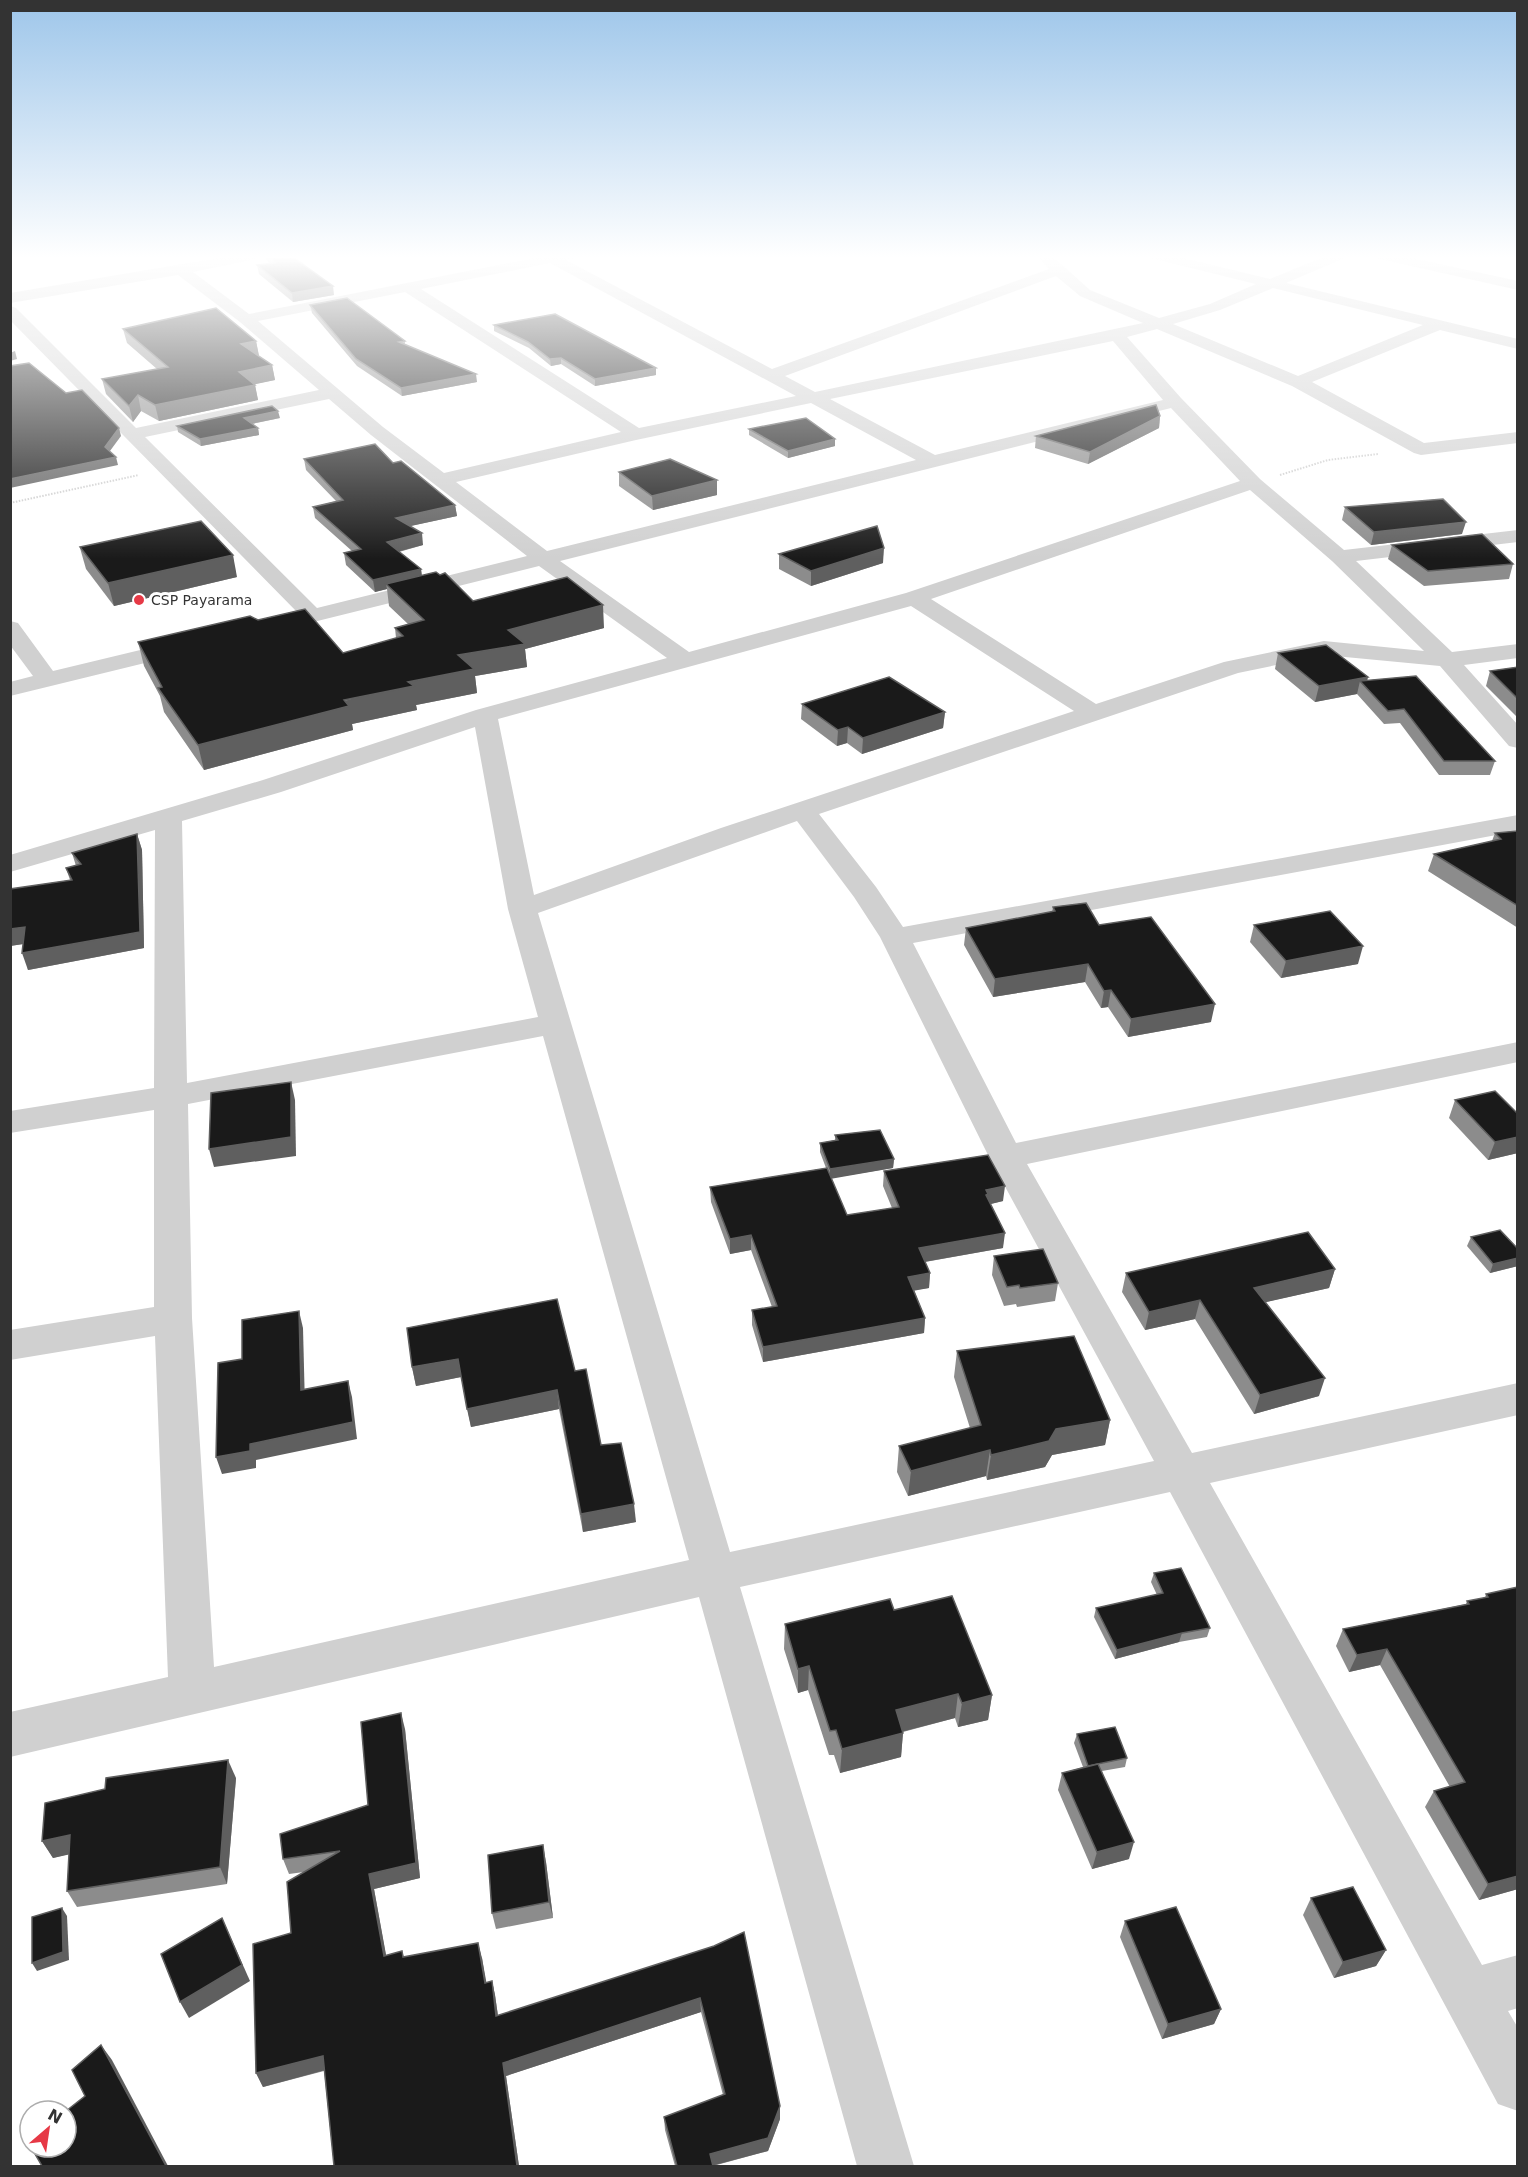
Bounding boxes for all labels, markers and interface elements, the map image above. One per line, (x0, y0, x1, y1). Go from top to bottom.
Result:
place label: CSP Payarama (151, 592, 252, 608)
marker: CSP Payarama (132, 593, 146, 607)
north arrow (18, 2099, 78, 2159)
text: N (45, 2105, 65, 2128)

